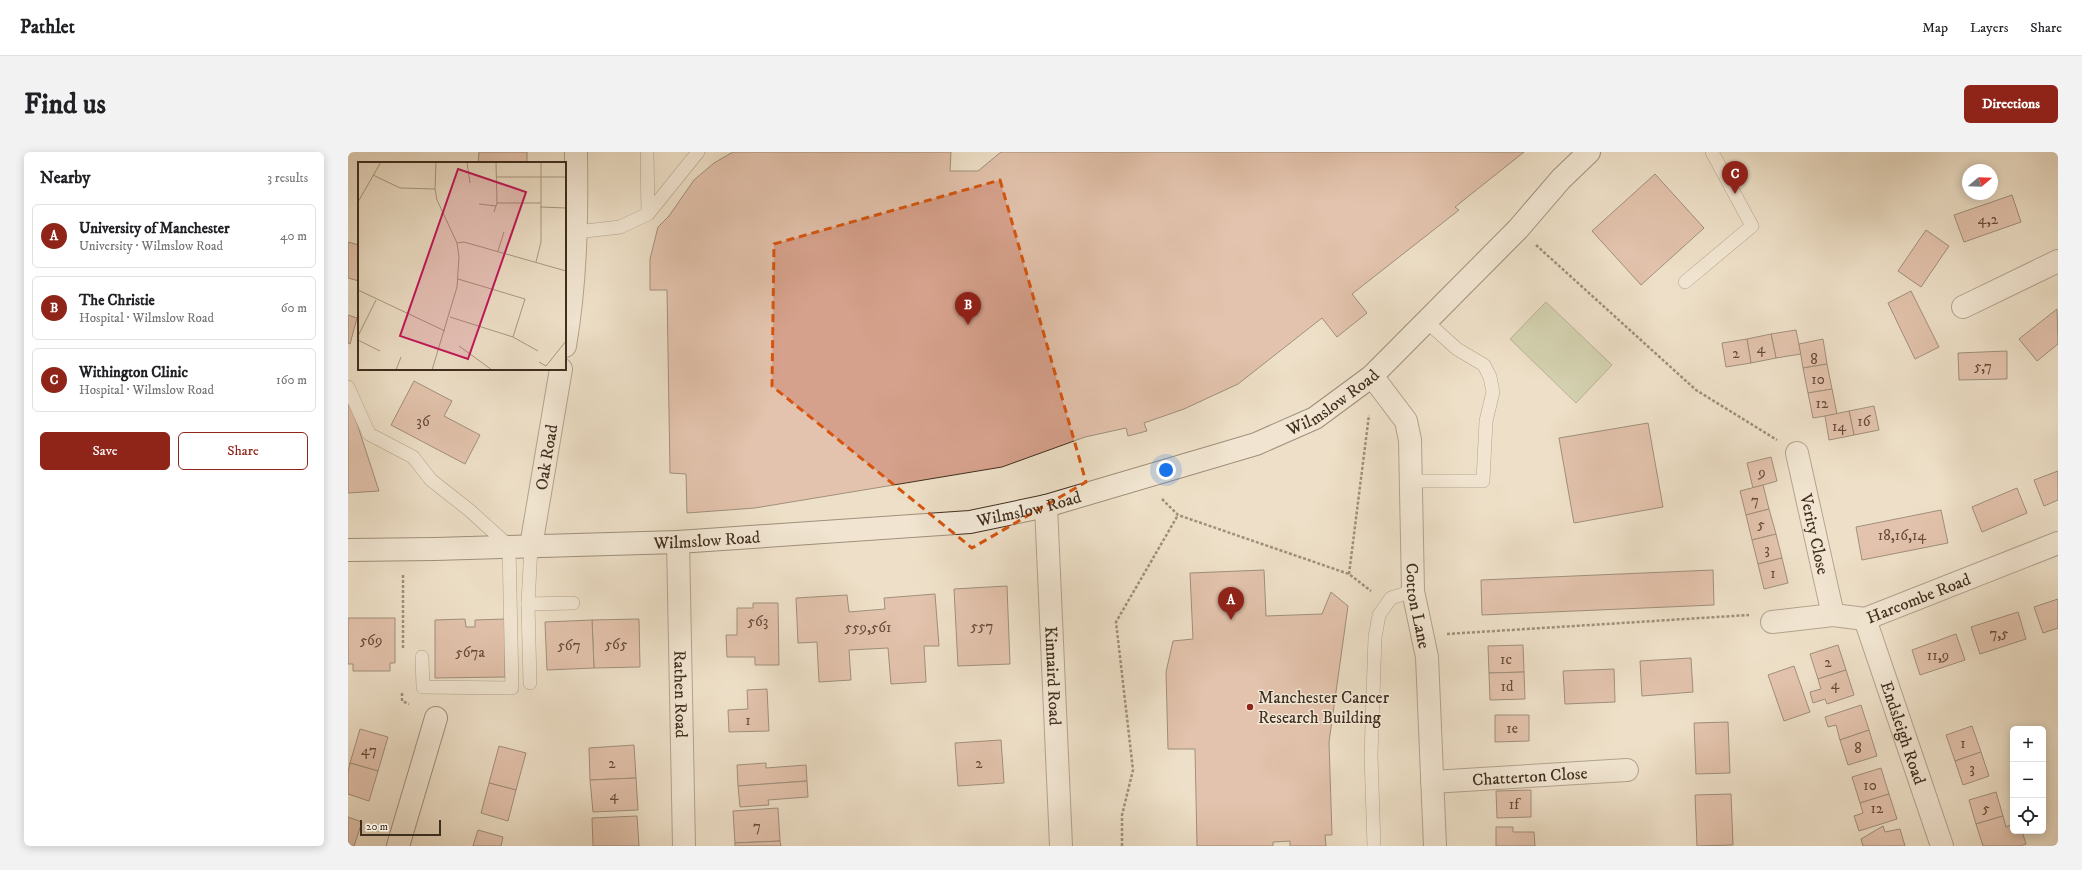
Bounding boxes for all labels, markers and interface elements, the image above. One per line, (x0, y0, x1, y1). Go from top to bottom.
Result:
text: Pathlet (20, 16, 75, 39)
text: Map (1922, 19, 1948, 37)
text: Layers (1970, 19, 2008, 37)
text: Share (2030, 19, 2062, 37)
button: Directions (1964, 85, 2058, 123)
text: Find us (24, 87, 106, 122)
pin: C (1722, 161, 1748, 194)
inset map (358, 162, 566, 370)
north arrow (1962, 164, 1998, 200)
text: Nearby (40, 167, 90, 189)
text: 3 results (267, 170, 308, 186)
house number: 4,2 (1978, 210, 1999, 229)
text: University of Manchester (79, 219, 229, 238)
text: A (50, 228, 58, 244)
text: 40 m (280, 228, 307, 244)
text: University · Wilmslow Road (79, 238, 223, 254)
text: The Christie (79, 291, 155, 310)
pin: B (955, 292, 981, 325)
text: B (50, 300, 58, 316)
text: 60 m (281, 300, 307, 316)
text: Hospital · Wilmslow Road (79, 310, 214, 326)
house number: 4 (1757, 339, 1766, 358)
house number: 2 (1732, 344, 1740, 363)
house number: 8 (1810, 350, 1818, 369)
house number: 5,7 (1974, 357, 1992, 376)
text: Withington Clinic (79, 363, 188, 382)
street label: Wilmslow Road (1282, 365, 1385, 442)
house number: 10 (1811, 370, 1825, 389)
text: C (50, 372, 58, 388)
text: 160 m (276, 372, 307, 388)
text: Hospital · Wilmslow Road (79, 382, 214, 398)
house number: 12 (1816, 394, 1829, 413)
house number: 36 (416, 412, 431, 431)
house number: 16 (1857, 412, 1872, 431)
house number: 14 (1832, 417, 1846, 436)
street label: Oak Road (531, 422, 564, 492)
button: Save (40, 432, 170, 470)
button: Share (178, 432, 308, 470)
your location (1156, 460, 1176, 480)
house number: 9 (1757, 463, 1766, 482)
street label: Wilmslow Road (974, 486, 1084, 533)
house number: 7 (1751, 491, 1759, 510)
street label: Verity Close (1794, 491, 1834, 577)
house number: 5 (1757, 515, 1765, 534)
street label: Wilmslow Road (652, 526, 761, 555)
house number: 18,16,14 (1878, 526, 1927, 545)
house number: 3 (1764, 540, 1770, 559)
street label: Cotton Lane (1400, 563, 1435, 651)
house number: 1 (1770, 564, 1776, 583)
street label: Harcombe Road (1864, 568, 1974, 629)
pin: A (1218, 587, 1244, 620)
house number: 563 (748, 612, 768, 631)
house number: 557 (971, 617, 993, 636)
house number: 559,561 (845, 618, 891, 637)
house number: 7,5 (1989, 624, 2009, 643)
street label: Kinnaird Road (1039, 626, 1066, 727)
house number: 569 (360, 631, 382, 650)
house number: 565 (605, 635, 628, 654)
house number: 567 (557, 636, 581, 655)
house number: 567a (455, 643, 485, 662)
house number: 11,9 (1927, 646, 1949, 665)
street label: Rathen Road (668, 650, 692, 739)
house number: 1c (1500, 650, 1513, 669)
house number: 2 (1824, 653, 1832, 672)
house number: 4 (1831, 675, 1840, 694)
house number: 1d (1501, 677, 1514, 696)
street label: Endsleigh Road (1875, 678, 1930, 788)
place label: Manchester Cancer Research Building (1258, 687, 1390, 729)
marker: Manchester Cancer Research Building (1245, 702, 1255, 712)
house number: 1 (745, 711, 751, 730)
house number: 1e (1506, 719, 1518, 738)
map controls (2010, 726, 2046, 834)
button: + (2010, 726, 2046, 762)
house number: 1 (1960, 734, 1966, 753)
house number: 8 (1854, 739, 1862, 758)
house number: 47 (361, 741, 377, 760)
house number: 2 (608, 754, 616, 773)
house number: 2 (975, 754, 983, 773)
house number: 3 (1969, 759, 1975, 778)
street label: Chatterton Close (1472, 762, 1588, 792)
button: − (2010, 762, 2046, 798)
house number: 10 (1863, 776, 1877, 795)
house number: 4 (610, 786, 619, 805)
house number: 1f (1509, 795, 1521, 814)
button: locate (2010, 798, 2046, 834)
house number: 12 (1871, 799, 1884, 818)
house number: 5 (1982, 799, 1990, 818)
house number: 7 (753, 817, 761, 836)
scale bar (360, 818, 441, 837)
text: 20 m (366, 820, 388, 834)

